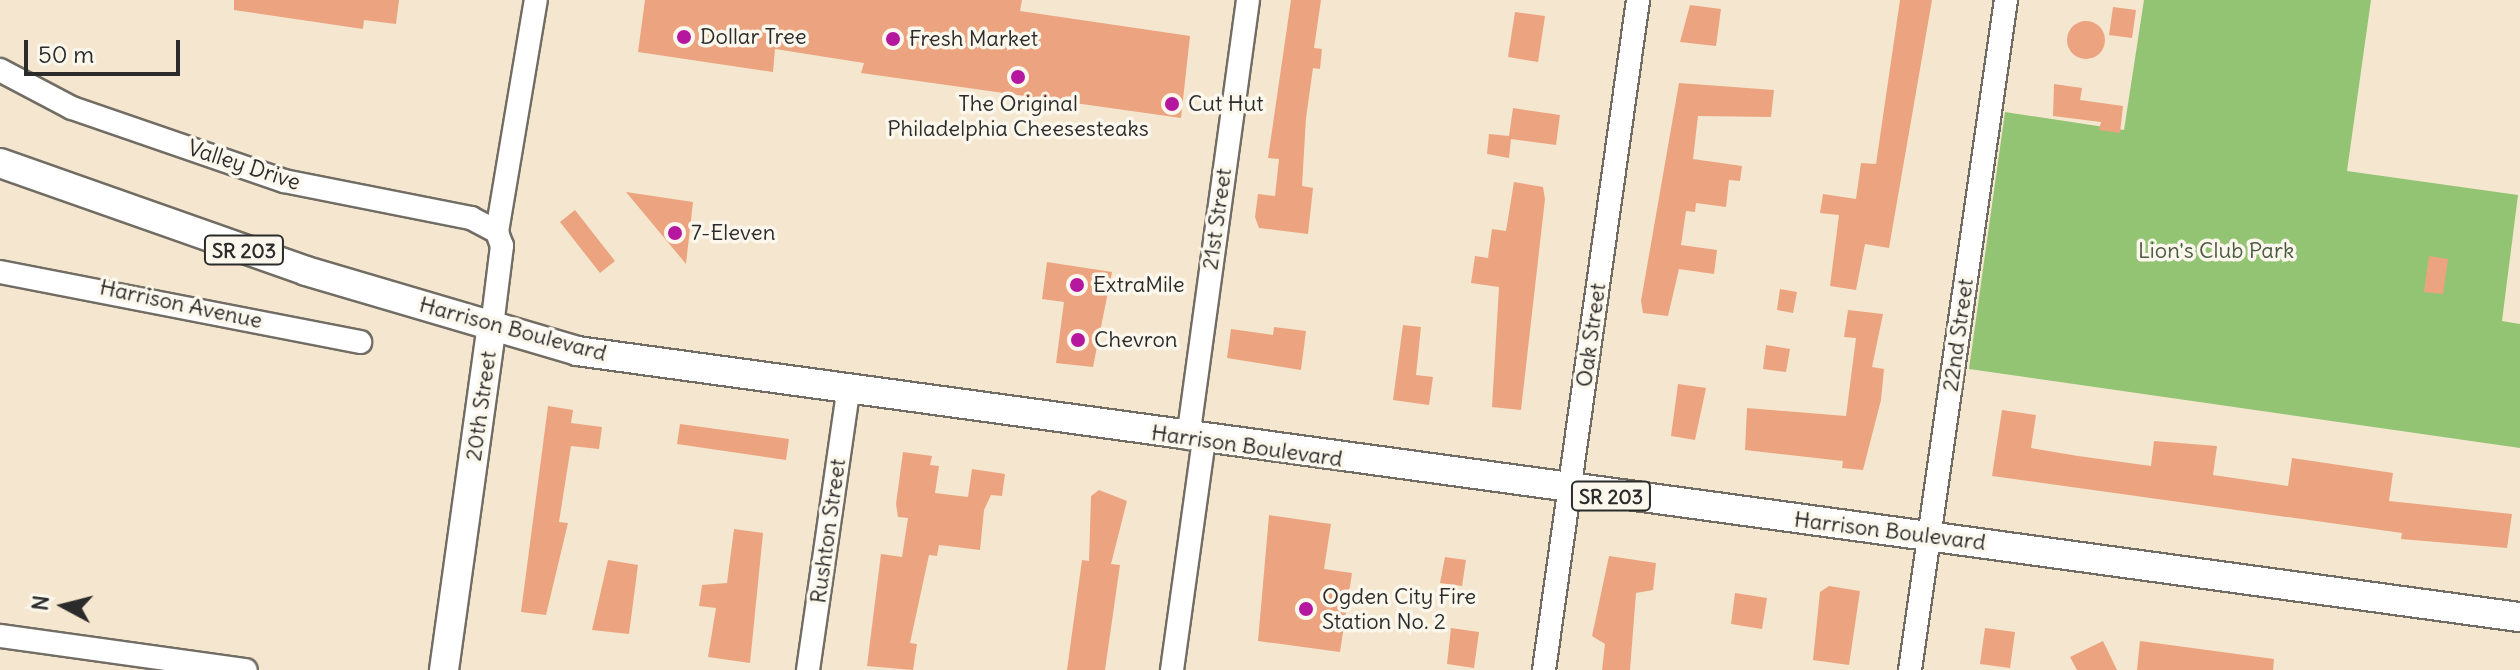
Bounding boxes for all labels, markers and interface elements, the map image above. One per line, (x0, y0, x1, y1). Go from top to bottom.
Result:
scale bar (28, 24, 184, 74)
place label: Dollar Tree (700, 24, 807, 50)
place label: Fresh Market (909, 26, 1038, 52)
marker: Dollar Tree (675, 28, 693, 46)
marker: Fresh Market (884, 30, 902, 48)
text: 50 m (38, 39, 94, 69)
marker: The Original Philadelphia Cheesesteaks (1009, 68, 1027, 86)
place label: The Original Philadelphia Cheesesteaks (887, 90, 1149, 142)
place label: Cut Hut (1188, 91, 1264, 117)
marker: Cut Hut (1163, 95, 1181, 113)
street label: Valley Drive (184, 134, 304, 196)
street label: 21st Street (1197, 167, 1237, 271)
place label: 7-Eleven (691, 220, 775, 246)
marker: 7-Eleven (666, 224, 684, 242)
road number: SR 203 (202, 234, 286, 266)
park label: Lion's Club Park (2138, 238, 2294, 264)
place label: ExtraMile (1093, 272, 1185, 298)
street label: Harrison Avenue (97, 274, 265, 334)
marker: ExtraMile (1068, 276, 1086, 294)
street label: 22nd Street (1937, 277, 1979, 393)
street label: Oak Street (1571, 281, 1611, 389)
street label: Harrison Boulevard (416, 291, 610, 367)
place label: Chevron (1094, 327, 1178, 353)
marker: Chevron (1069, 331, 1087, 349)
street label: 20th Street (460, 349, 502, 463)
street label: Harrison Boulevard (1150, 420, 1344, 472)
street label: Rushton Street (805, 457, 851, 605)
road number: SR 203 (1569, 480, 1653, 512)
street label: Harrison Boulevard (1793, 506, 1987, 556)
north arrow (24, 566, 104, 646)
place label: Ogden City Fire Station No. 2 (1322, 583, 1476, 634)
text: N (25, 594, 55, 612)
marker: Ogden City Fire Station No. 2 (1297, 600, 1315, 618)

